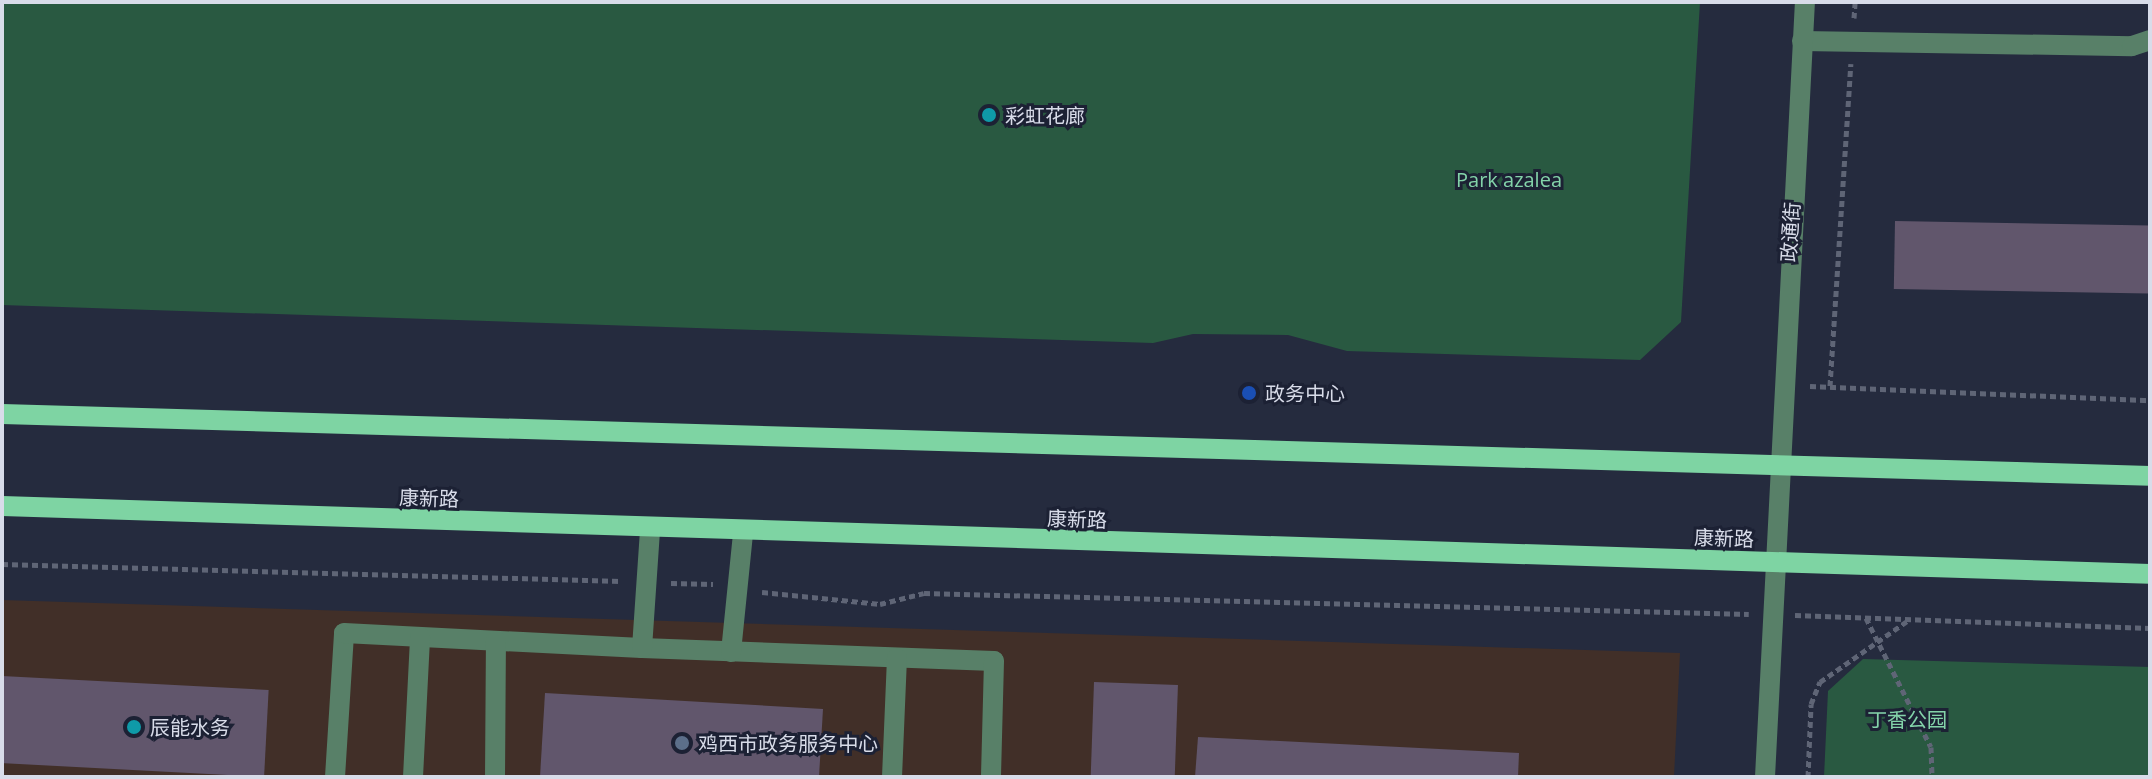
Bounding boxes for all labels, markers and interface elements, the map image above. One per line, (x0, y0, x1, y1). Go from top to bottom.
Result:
place label: 彩虹花廊 (1005, 103, 1085, 127)
marker: 彩虹花廊 (980, 106, 998, 124)
park label: Park azalea (1456, 167, 1562, 191)
street label: 政通街 (1776, 201, 1804, 263)
place label: 政务中心 (1265, 381, 1345, 405)
marker: 政务中心 (1240, 384, 1258, 402)
street label: 康新路 (399, 485, 459, 511)
street label: 康新路 (1047, 506, 1107, 532)
street label: 康新路 (1694, 525, 1754, 551)
park label: 丁香公园 (1867, 707, 1947, 731)
place label: 辰能水务 (150, 715, 230, 739)
marker: 辰能水务 (125, 718, 143, 736)
place label: 鸡西市政务服务中心 (698, 731, 878, 755)
marker: 鸡西市政务服务中心 (673, 734, 691, 752)

